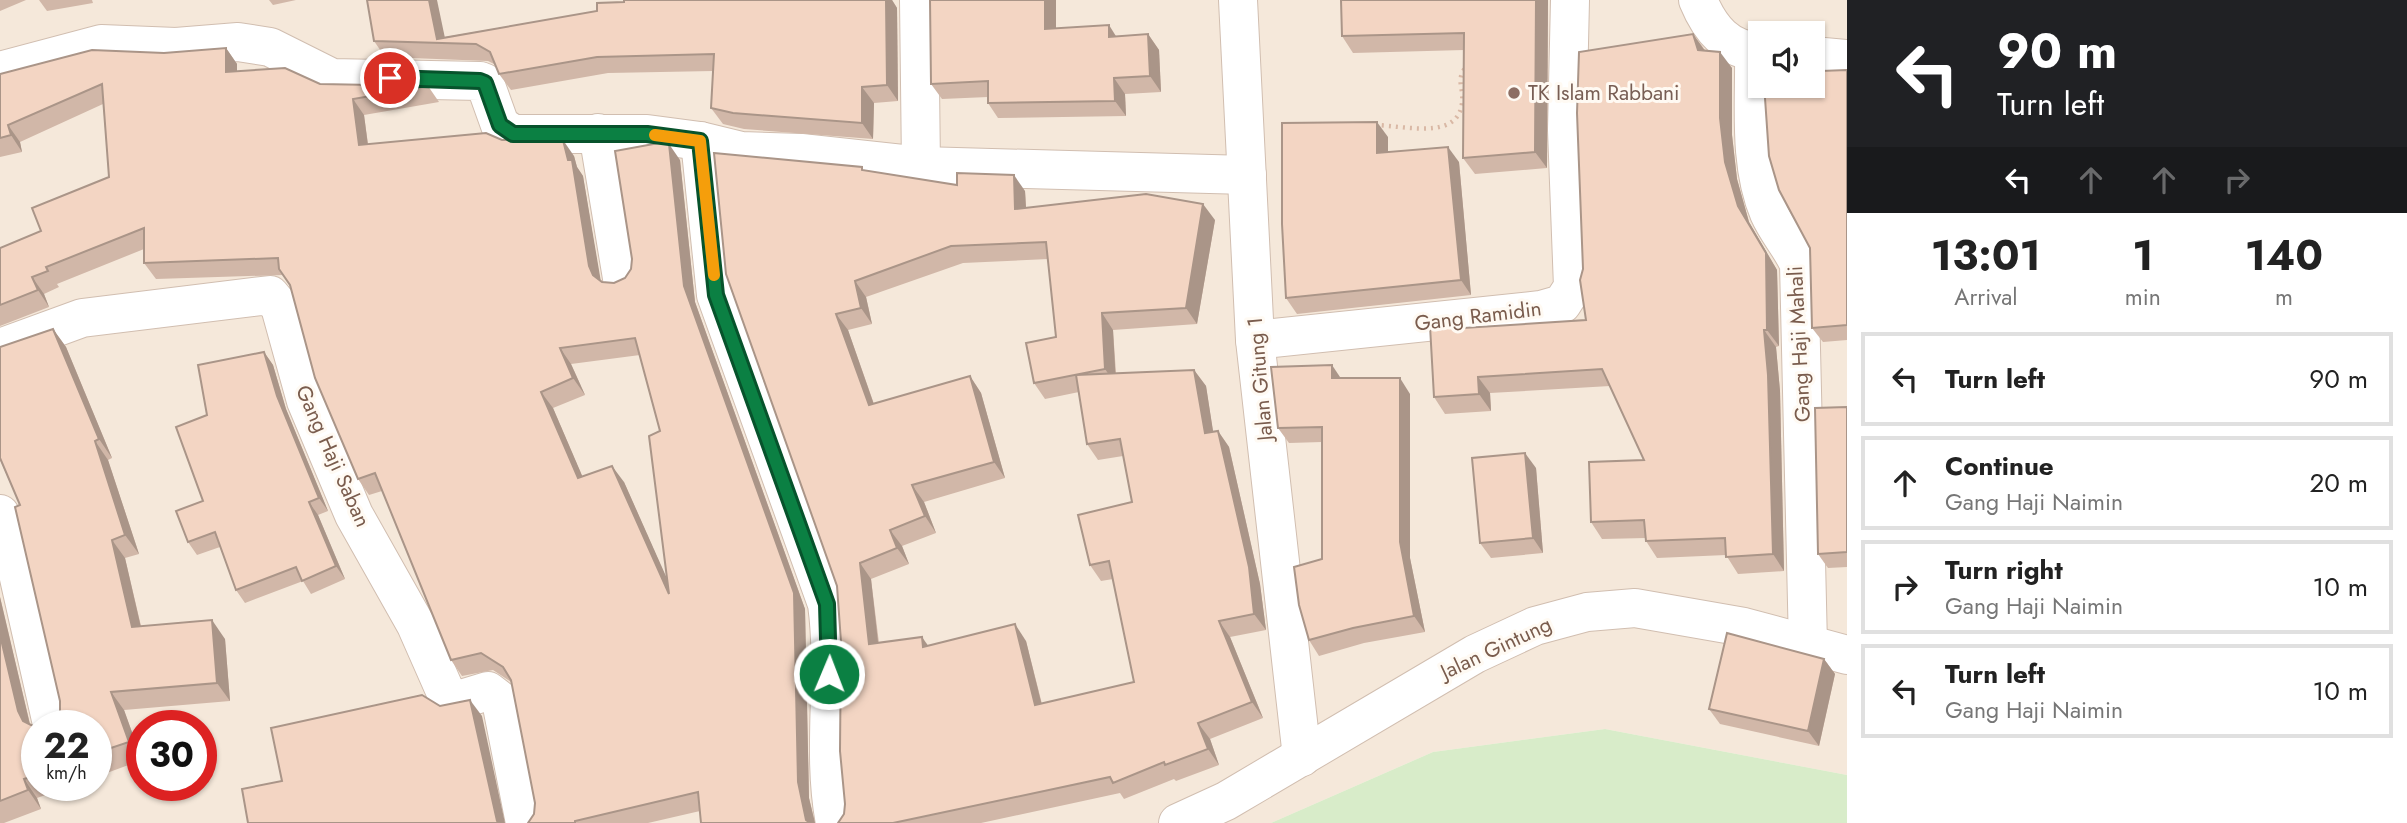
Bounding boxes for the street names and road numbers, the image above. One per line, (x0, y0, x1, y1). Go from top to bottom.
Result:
street label: Gang Haji Mahali (1780, 265, 1818, 423)
street label: Gang Ramidin (1413, 293, 1543, 339)
street label: Jalan Gitung 1 (1240, 316, 1281, 445)
street label: Gang Haji Saban (288, 380, 378, 532)
street label: Jalan Gintung (1433, 609, 1556, 688)

